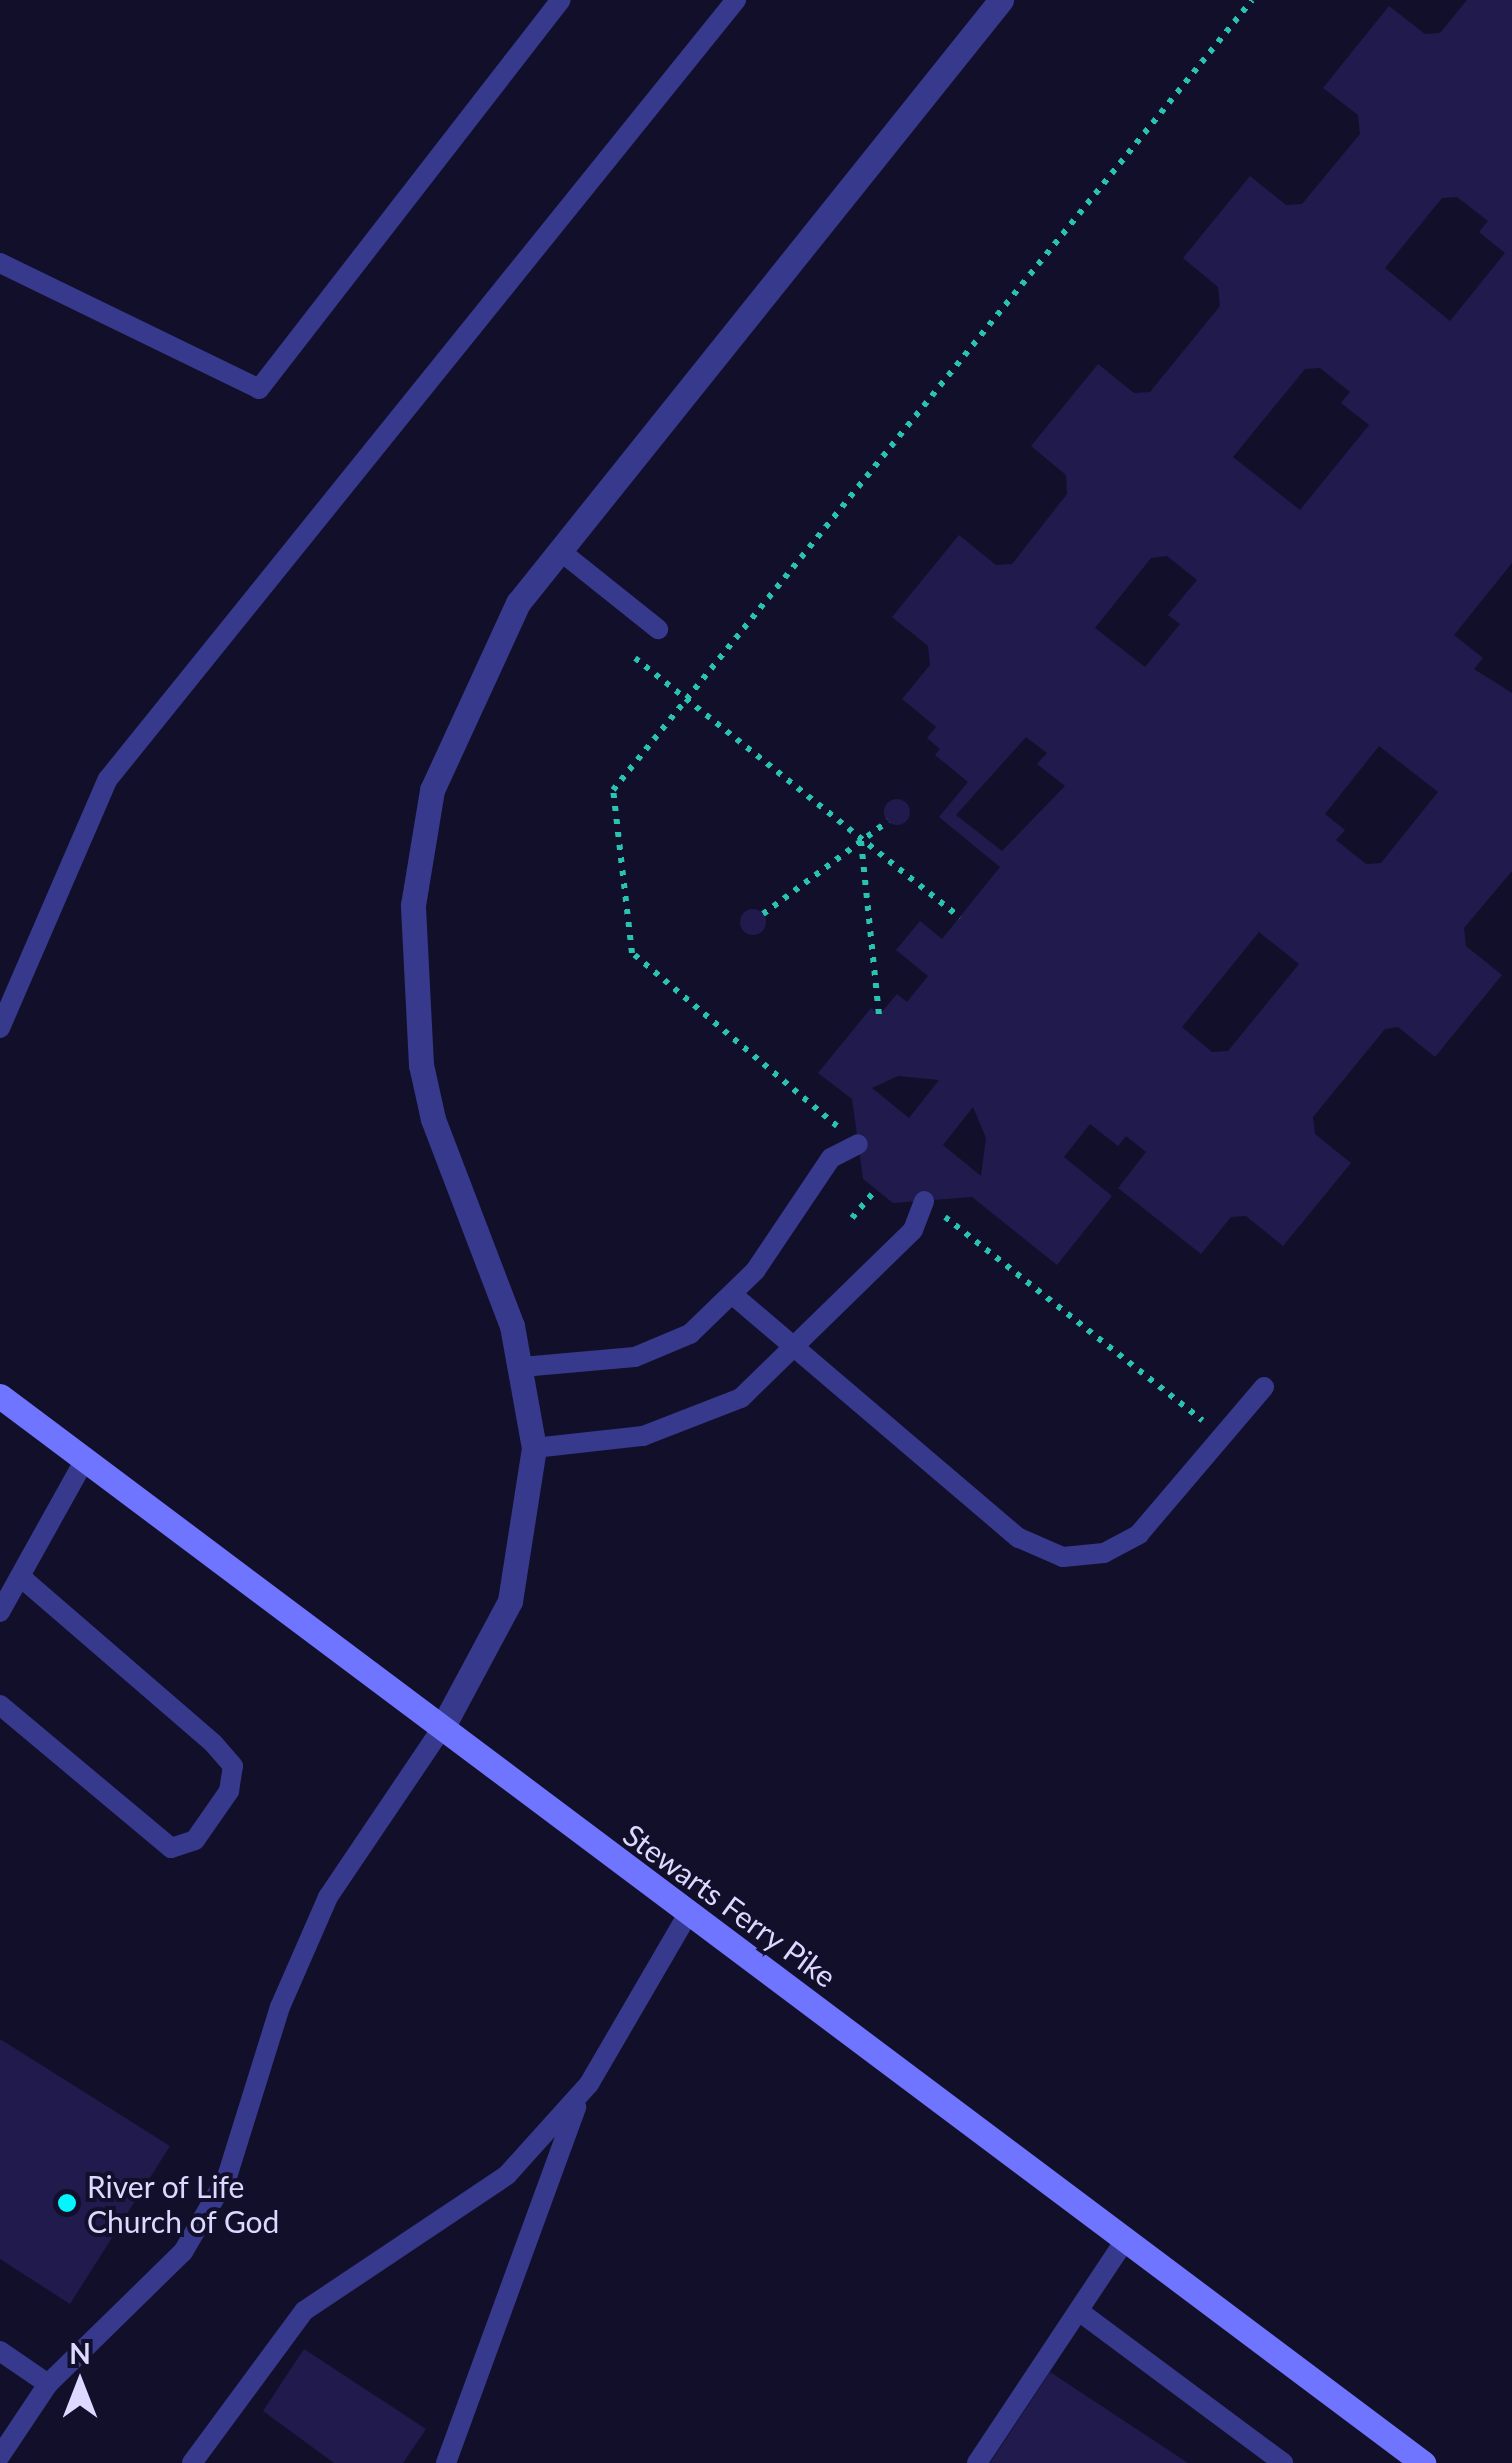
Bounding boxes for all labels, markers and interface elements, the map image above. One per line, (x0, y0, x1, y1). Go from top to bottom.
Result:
street label: Stewarts Ferry Pike (616, 1816, 844, 1994)
place label: River of Life Church of God (87, 2168, 280, 2238)
marker: River of Life Church of God (56, 2192, 78, 2214)
north arrow (30, 2333, 130, 2433)
text: N (69, 2336, 91, 2370)

